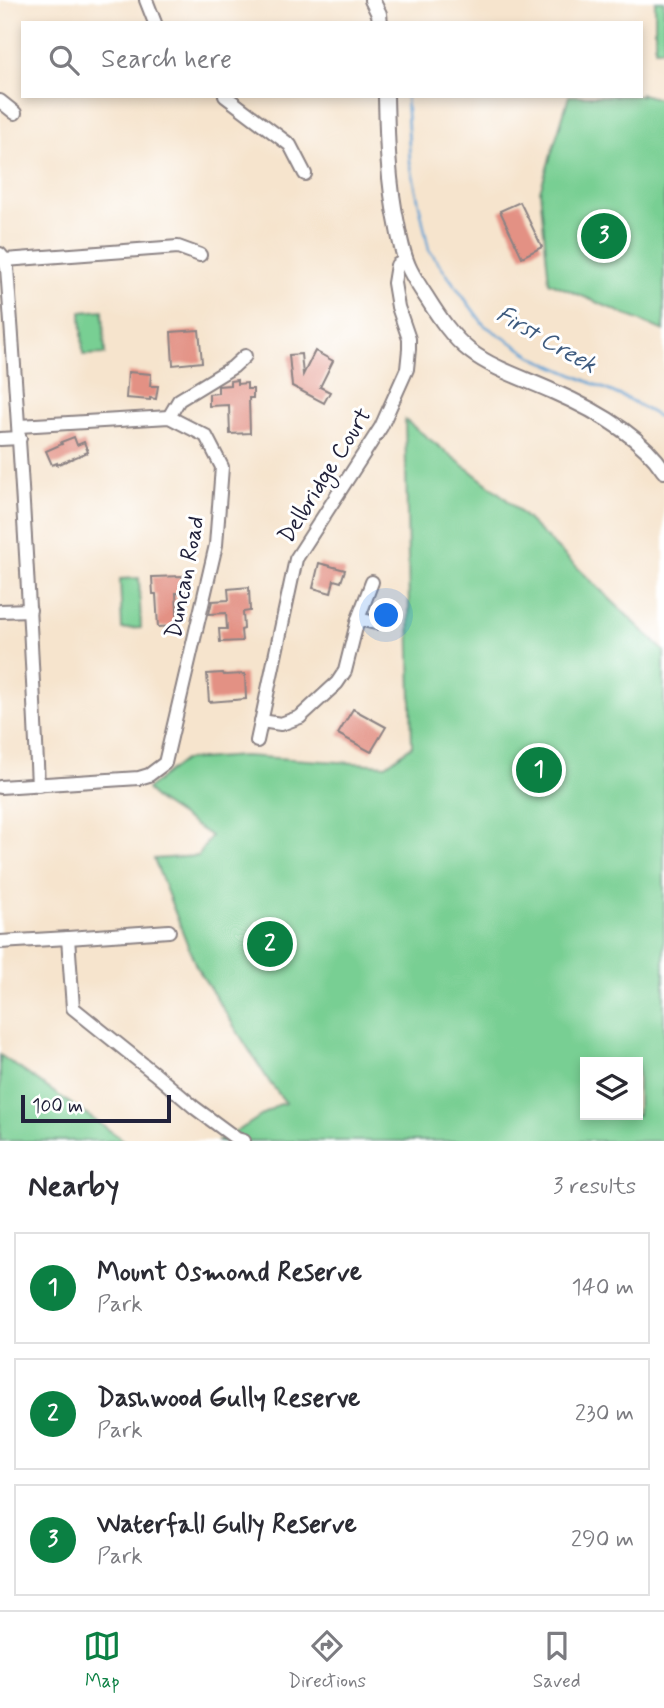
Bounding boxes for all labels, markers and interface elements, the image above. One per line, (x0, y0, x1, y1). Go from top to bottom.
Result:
search box (21, 21, 643, 98)
icon: search (45, 41, 83, 79)
text: Search here (101, 43, 232, 77)
pin: 3 (581, 210, 627, 262)
water label: First Creek (490, 299, 602, 382)
street label: Delbridge Court (272, 403, 381, 550)
street label: Duncan Road (159, 514, 212, 641)
your location (369, 598, 403, 632)
pin: 1 (516, 744, 562, 796)
pin: 2 (247, 918, 293, 970)
map controls (580, 1057, 643, 1120)
button: layers (580, 1057, 643, 1120)
scale bar (21, 1092, 172, 1124)
text: 100 m (32, 1094, 83, 1119)
text: Nearby (28, 1167, 119, 1206)
text: 3 results (553, 1172, 636, 1202)
text: Mount Osmond Reserve (97, 1256, 362, 1290)
text: 1 (48, 1273, 58, 1303)
text: 140 m (571, 1273, 634, 1303)
text: Park (97, 1290, 143, 1320)
text: Dashwood Gully Reserve (97, 1382, 360, 1416)
text: 2 (47, 1399, 59, 1429)
text: 230 m (575, 1399, 634, 1429)
text: Park (97, 1416, 143, 1446)
text: Waterfall Gully Reserve (97, 1508, 357, 1542)
text: 3 (48, 1525, 58, 1555)
text: 290 m (571, 1525, 634, 1555)
text: Park (97, 1542, 143, 1572)
tab: Map (83, 1627, 121, 1694)
tab: Directions (288, 1627, 366, 1694)
tab: Saved (533, 1627, 581, 1694)

